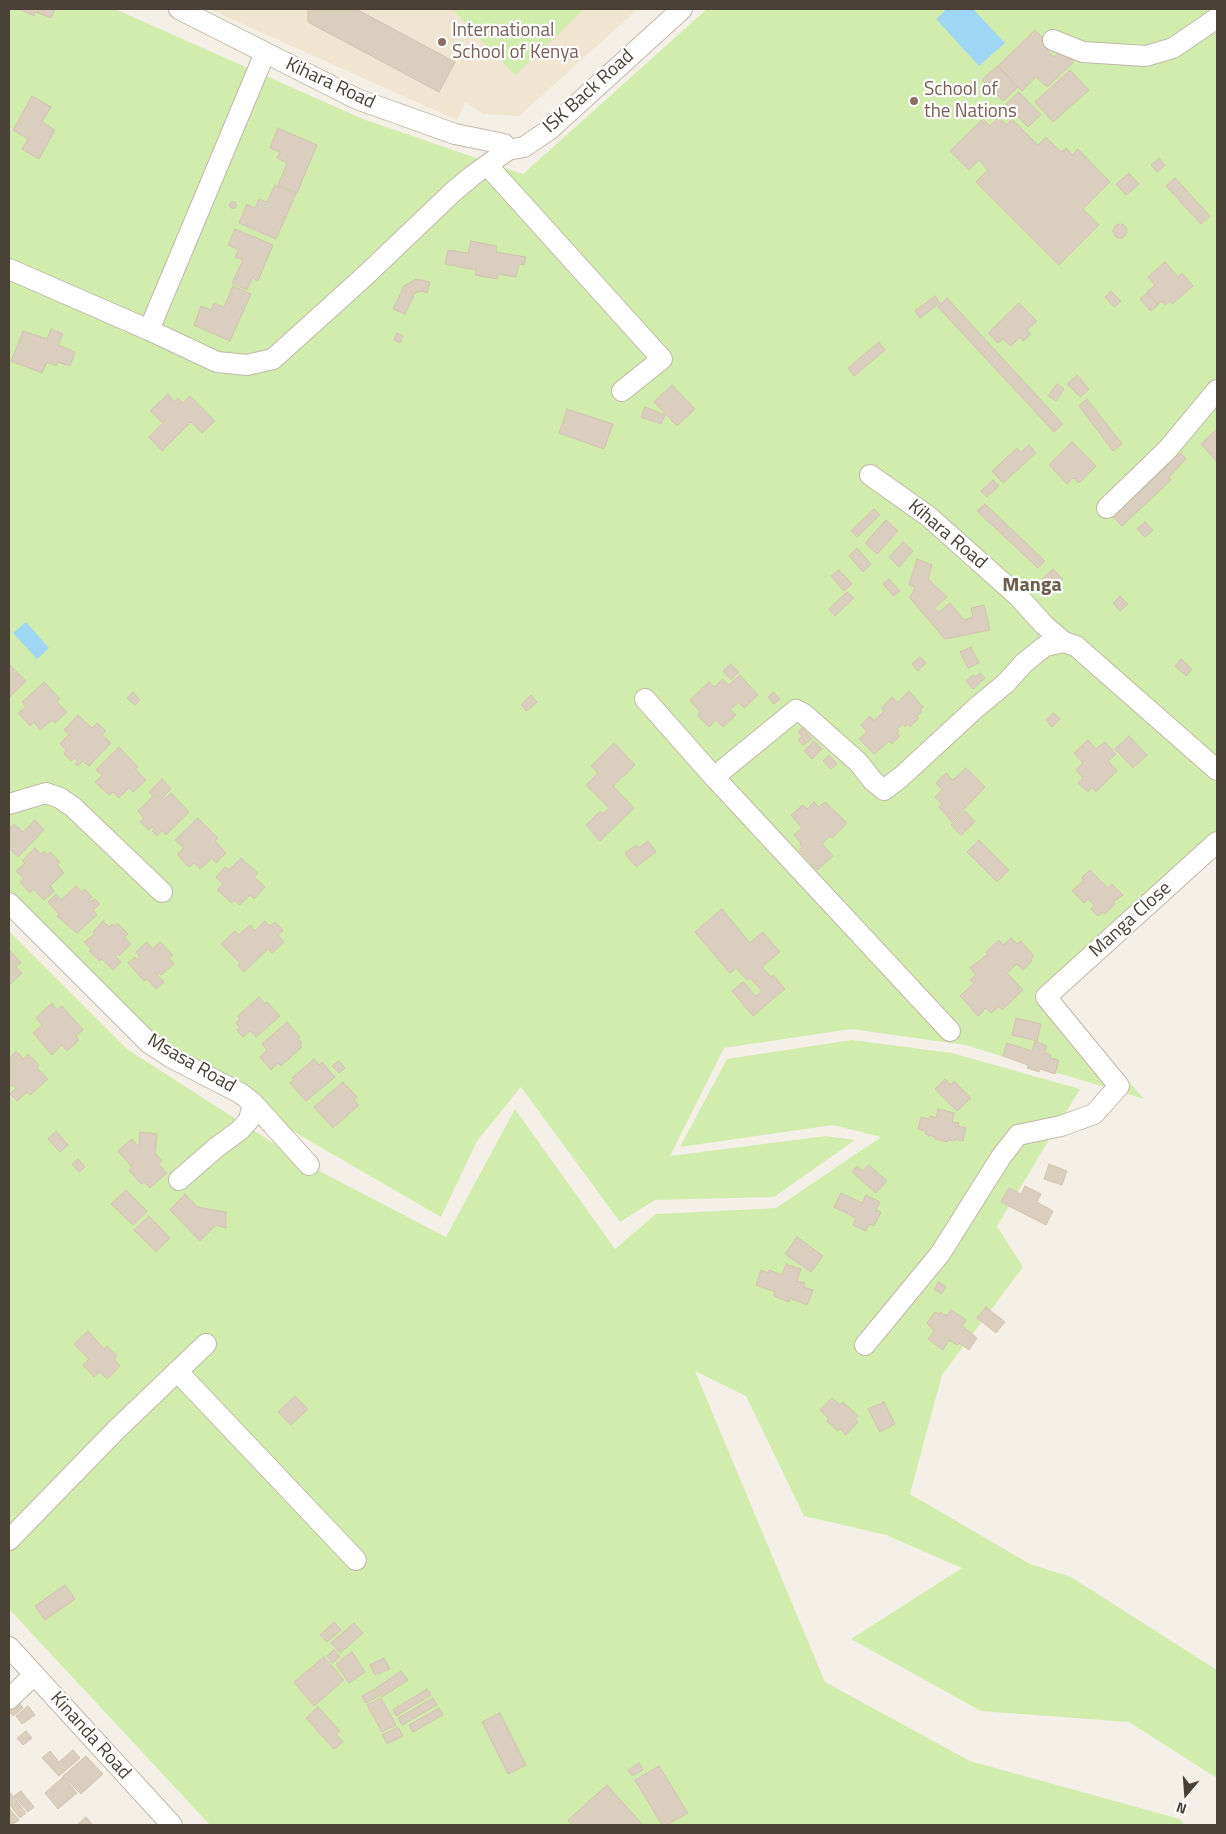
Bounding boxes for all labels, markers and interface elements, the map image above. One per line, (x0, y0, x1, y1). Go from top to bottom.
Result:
place label: International School of Kenya (452, 20, 579, 64)
marker: International School of Kenya (436, 36, 448, 48)
street label: ISK Back Road (539, 45, 639, 139)
street label: Kihara Road (282, 53, 378, 115)
place label: School of the Nations (924, 79, 1017, 123)
marker: School of the Nations (908, 95, 920, 107)
street label: Kihara Road (903, 495, 991, 575)
district label: Manga (1002, 574, 1062, 598)
street label: Manga Close (1085, 877, 1177, 963)
street label: Msasa Road (143, 1030, 239, 1098)
street label: Kinanda Road (45, 1688, 135, 1784)
north arrow (1161, 1769, 1211, 1819)
text: N (1173, 1797, 1189, 1820)

